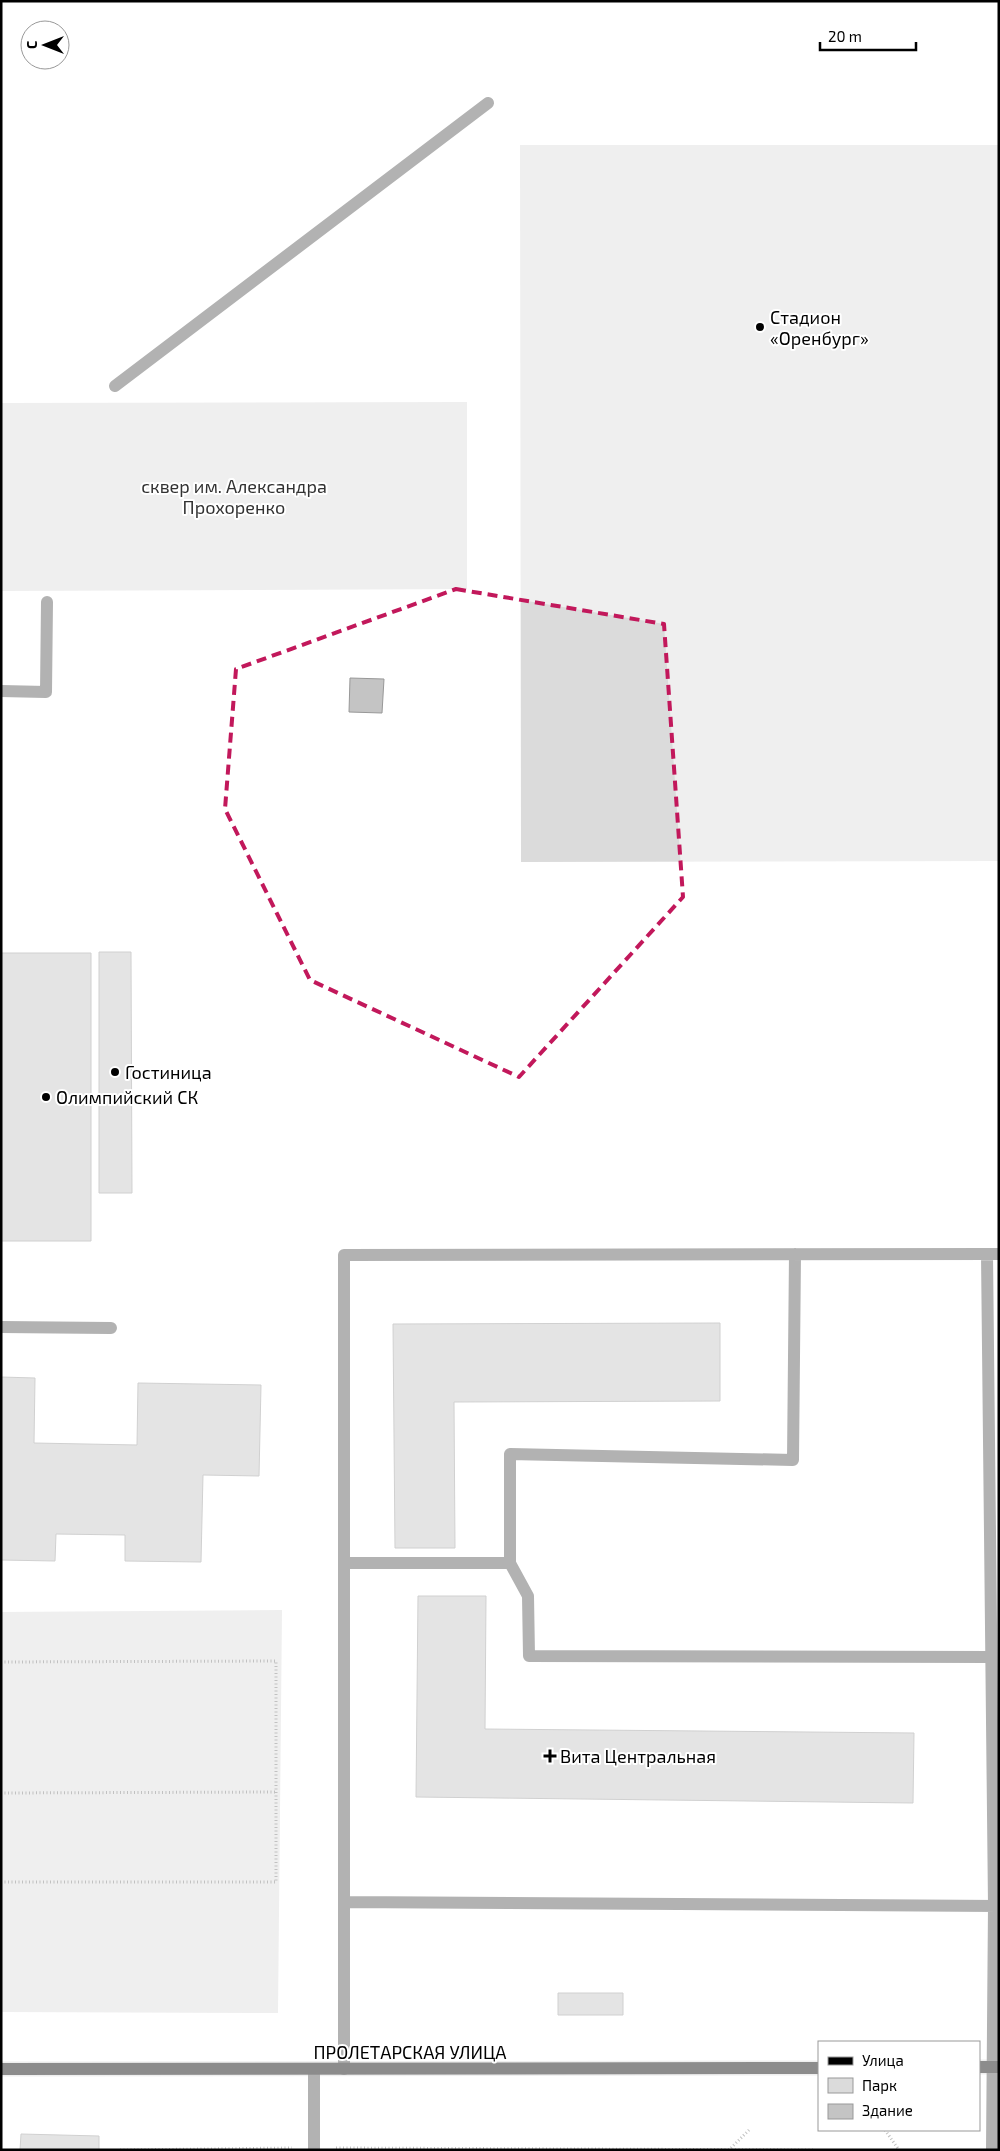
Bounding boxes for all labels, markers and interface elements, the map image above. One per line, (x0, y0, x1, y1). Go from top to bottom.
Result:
north arrow (20, 20, 70, 70)
scale bar (820, 20, 916, 52)
text: 20 m (828, 27, 862, 45)
text: С (23, 41, 40, 49)
place label: Стадион «Оренбург» (770, 306, 869, 349)
marker: Стадион «Оренбург» (754, 321, 766, 333)
park label: сквер им. Александра Прохоренко (141, 475, 327, 518)
place label: Гостиница (125, 1061, 212, 1083)
marker: Гостиница (109, 1066, 121, 1078)
place label: Олимпийский СК (56, 1086, 198, 1108)
marker: Олимпийский СК (40, 1091, 52, 1103)
place label: Вита Центральная (560, 1745, 716, 1767)
marker: Вита Центральная (544, 1750, 556, 1762)
street label: ПРОЛЕТАРСКАЯ УЛИЦА (313, 2041, 507, 2063)
legend (818, 2041, 980, 2131)
text: Улица (862, 2051, 904, 2069)
text: Парк (862, 2076, 897, 2094)
text: Здание (862, 2101, 913, 2119)

